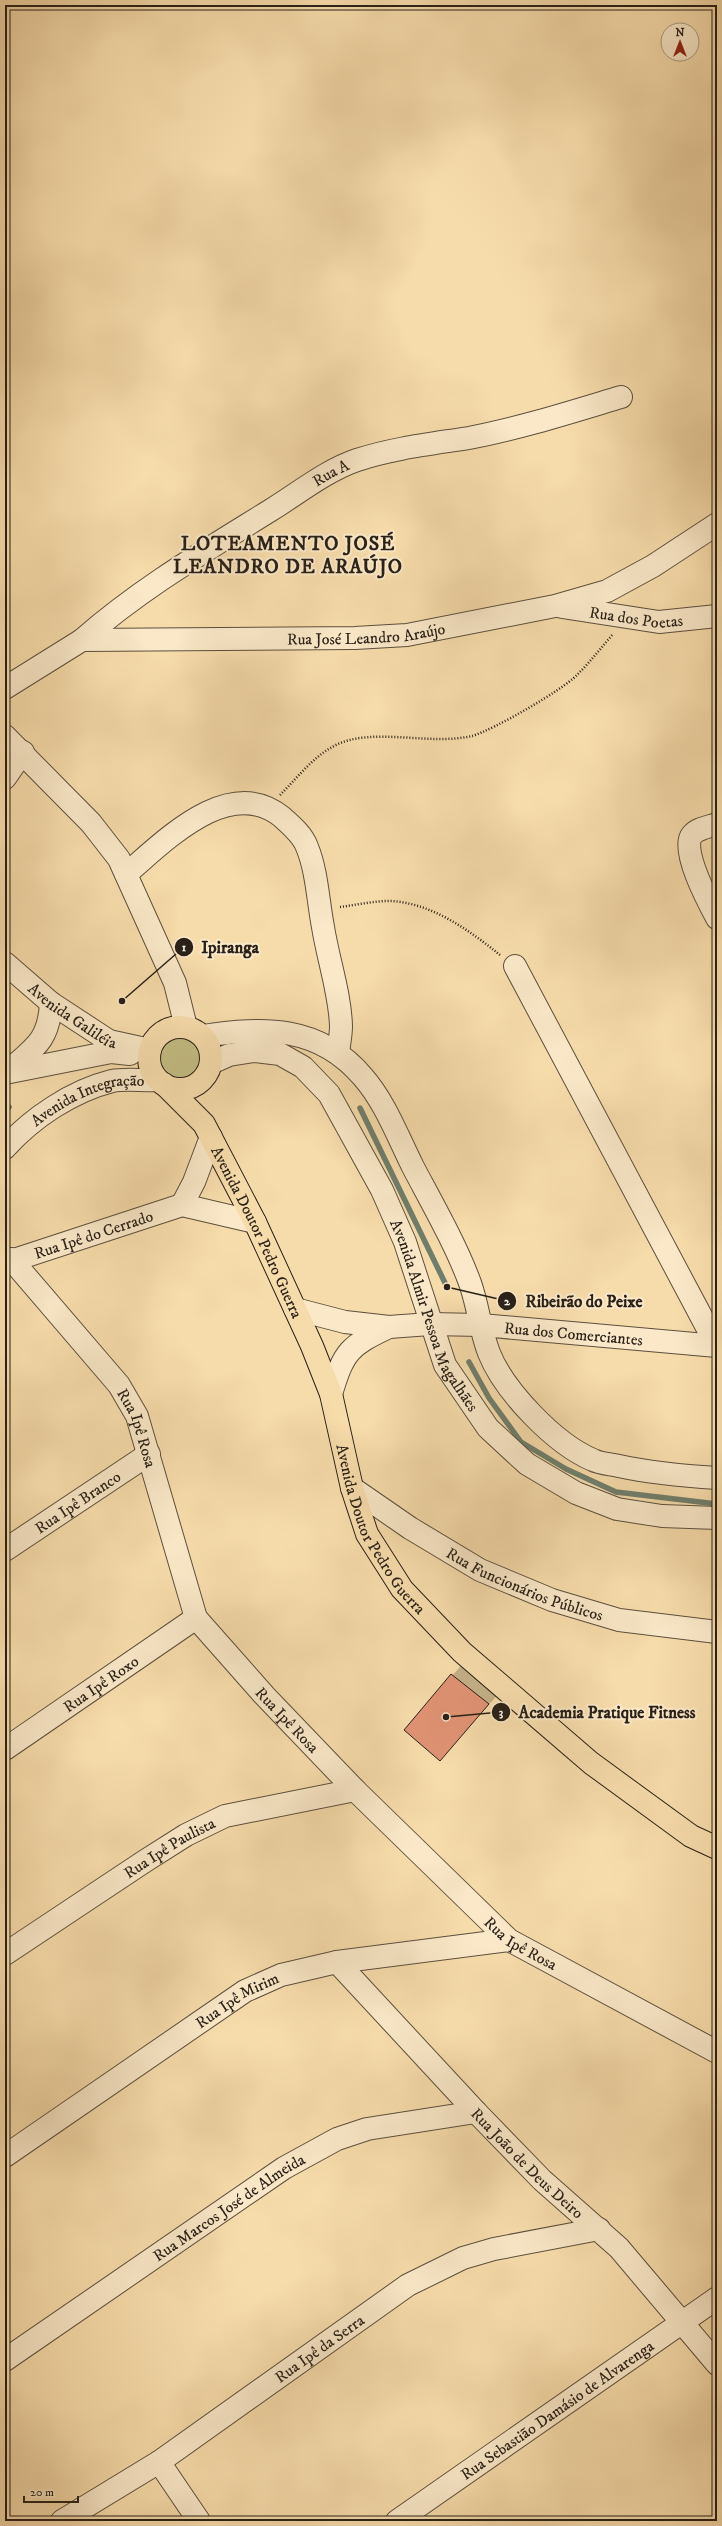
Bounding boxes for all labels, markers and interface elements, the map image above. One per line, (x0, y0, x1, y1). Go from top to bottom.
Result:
north arrow (660, 22, 700, 62)
text: N (675, 26, 685, 40)
street label: Rua A (309, 455, 353, 491)
district label: LOTEAMENTO JOSÉ LEANDRO DE ARAÚJO (173, 531, 403, 580)
street label: Rua dos Poetas (588, 602, 684, 633)
street label: Rua José Leandro Araújo (287, 619, 447, 649)
callout: Ipiranga (174, 932, 267, 961)
text: Ipiranga (201, 937, 260, 959)
text: 1 (182, 940, 187, 955)
street label: Avenida Galiléia (24, 979, 118, 1053)
street label: Avenida Integração (27, 1071, 145, 1131)
street label: Avenida Doutor Pedro Guerra (206, 1143, 307, 1322)
street label: Rua Ipê do Cerrado (32, 1206, 156, 1264)
street label: Avenida Almir Pessoa Magalhães (385, 1216, 483, 1415)
callout: Ribeirão do Peixe (497, 1286, 651, 1315)
text: Ribeirão do Peixe (525, 1291, 643, 1313)
text: 2 (504, 1294, 511, 1309)
street label: Rua dos Comerciantes (503, 1318, 644, 1350)
street label: Rua Ipê Rosa (112, 1385, 161, 1470)
street label: Avenida Doutor Pedro Guerra (331, 1442, 430, 1619)
street label: Rua Ipê Branco (31, 1467, 125, 1538)
street label: Rua Funcionários Públicos (443, 1543, 605, 1626)
street label: Rua Ipê Roxo (60, 1651, 143, 1717)
street label: Rua Ipê Rosa (251, 1683, 323, 1758)
callout: Academia Pratique Fitness (491, 1697, 704, 1726)
text: Academia Pratique Fitness (518, 1702, 696, 1724)
text: 3 (499, 1705, 504, 1720)
street label: Rua Ipê Paulista (120, 1813, 219, 1883)
street label: Rua Ipê Rosa (480, 1912, 560, 1975)
street label: Rua Ipê Mirim (192, 1968, 282, 2033)
street label: Rua João de Deus Deiro (466, 2104, 588, 2223)
street label: Rua Marcos José de Almeida (149, 2149, 309, 2266)
street label: Rua Ipê da Serra (271, 2310, 369, 2388)
street label: Rua Sebastião Damásio de Alvarenga (457, 2336, 658, 2485)
scale bar (24, 2478, 78, 2504)
text: 20 m (30, 2485, 54, 2500)

